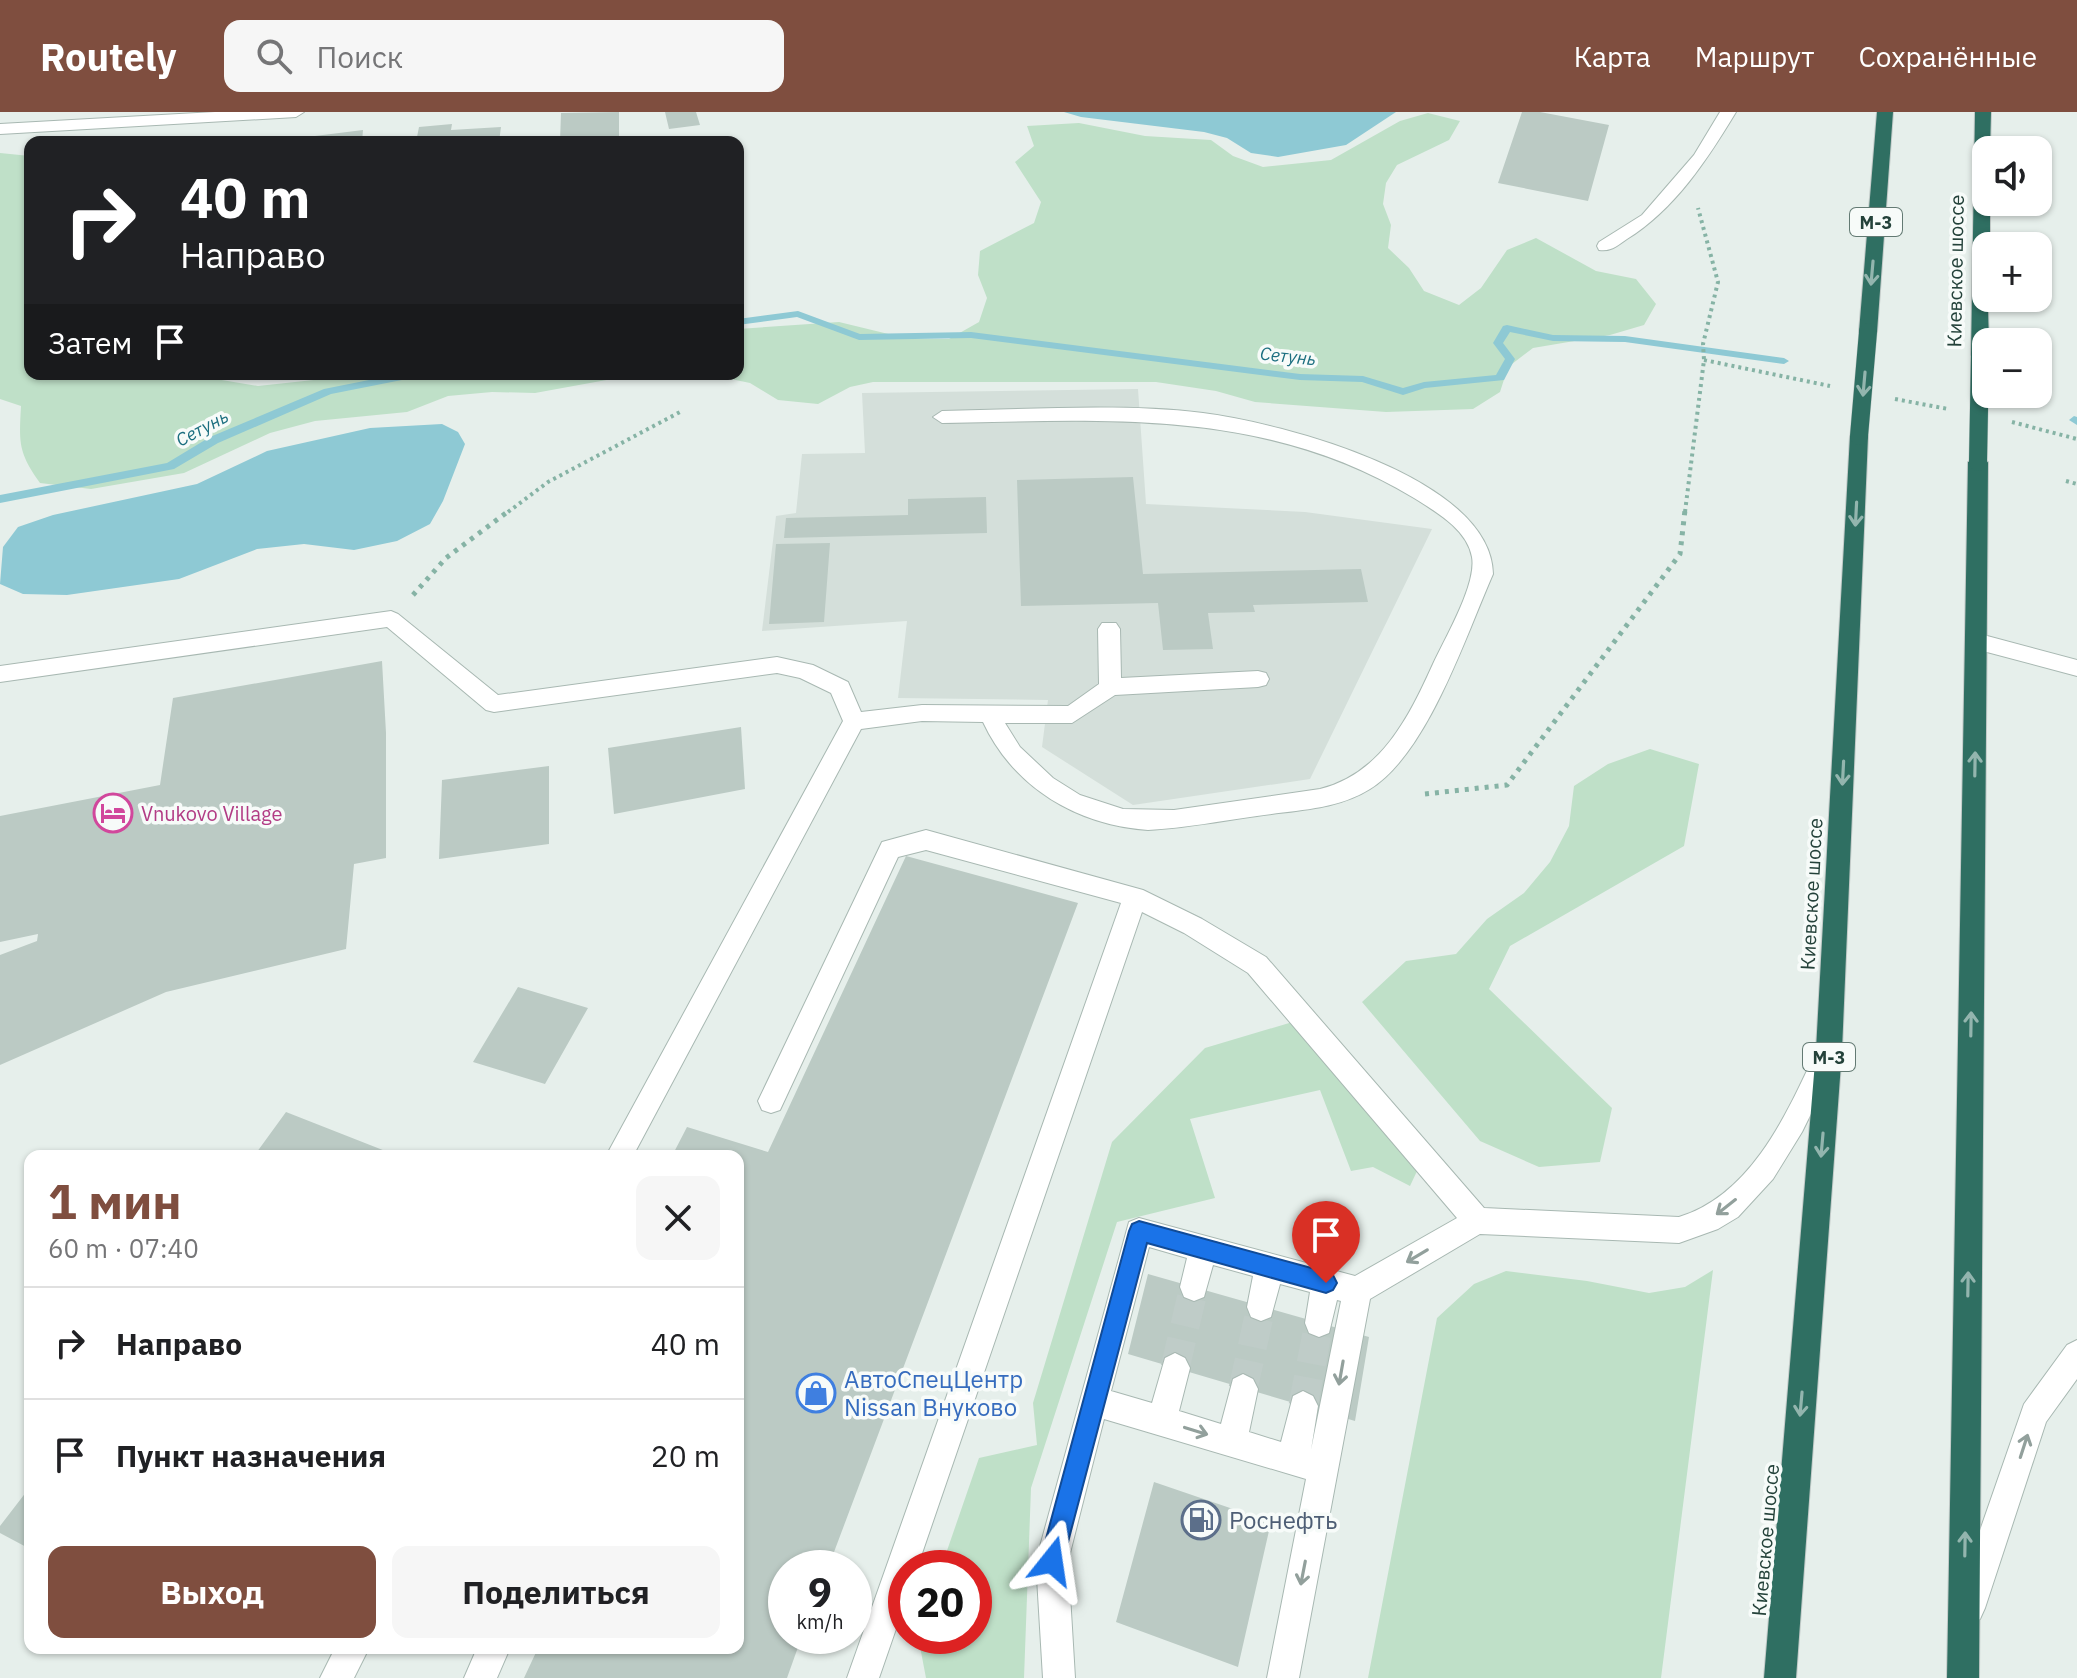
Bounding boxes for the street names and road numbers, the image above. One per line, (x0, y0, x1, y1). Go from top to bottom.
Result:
street label: Киевское шоссе (1940, 194, 1970, 348)
road number: М-3 (1850, 208, 1902, 236)
street label: Киевское шоссе (1794, 817, 1828, 971)
road number: М-3 (1803, 1043, 1855, 1071)
street label: Киевское шоссе (1745, 1463, 1785, 1617)

